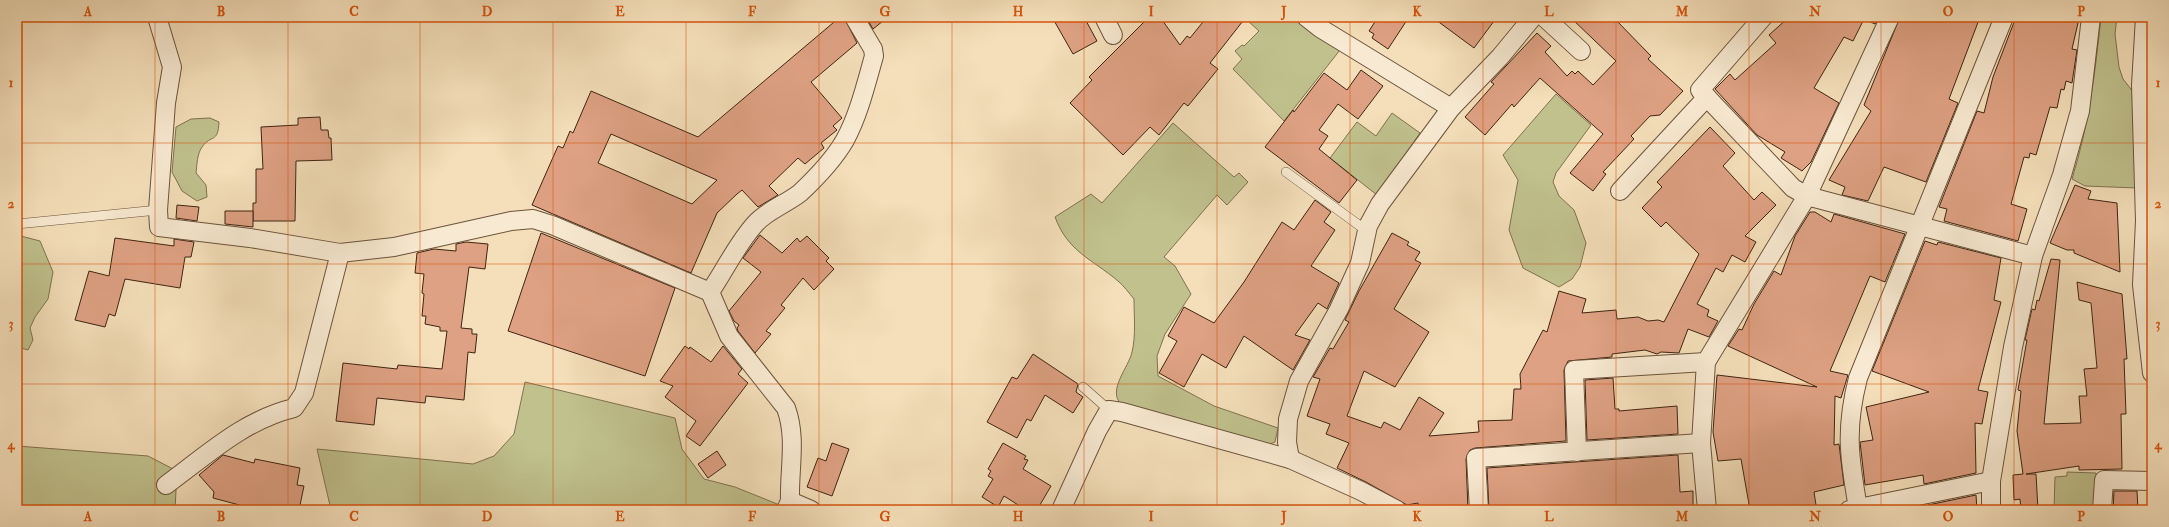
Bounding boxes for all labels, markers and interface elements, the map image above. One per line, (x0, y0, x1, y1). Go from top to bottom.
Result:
text: A (83, 4, 93, 20)
text: B (217, 4, 225, 20)
text: C (349, 4, 359, 20)
text: D (482, 4, 493, 20)
text: E (615, 4, 625, 20)
text: F (748, 4, 757, 20)
text: G (880, 4, 891, 20)
text: H (1013, 4, 1024, 20)
text: I (1148, 4, 1154, 20)
text: J (1280, 4, 1287, 21)
text: K (1412, 4, 1422, 20)
text: L (1544, 4, 1554, 20)
text: M (1675, 4, 1689, 20)
text: N (1808, 4, 1821, 20)
text: O (1943, 4, 1954, 20)
text: P (2077, 4, 2085, 20)
text: 1 (9, 75, 14, 91)
text: 1 (2156, 75, 2161, 91)
text: 2 (8, 196, 15, 212)
text: 2 (2155, 196, 2162, 212)
text: 3 (9, 316, 14, 332)
text: 3 (2156, 316, 2161, 332)
text: 4 (6, 437, 15, 453)
text: 4 (2153, 437, 2162, 453)
text: A (83, 509, 93, 525)
text: B (217, 509, 225, 525)
text: C (349, 509, 359, 525)
text: D (482, 509, 493, 525)
text: E (615, 509, 625, 525)
text: F (748, 509, 757, 525)
text: G (880, 509, 891, 525)
text: H (1013, 509, 1024, 525)
text: I (1148, 509, 1154, 525)
text: J (1280, 509, 1287, 526)
text: K (1412, 509, 1422, 525)
text: L (1544, 509, 1554, 525)
text: M (1675, 509, 1689, 525)
text: N (1808, 509, 1821, 525)
text: O (1943, 509, 1954, 525)
text: P (2077, 509, 2085, 525)

